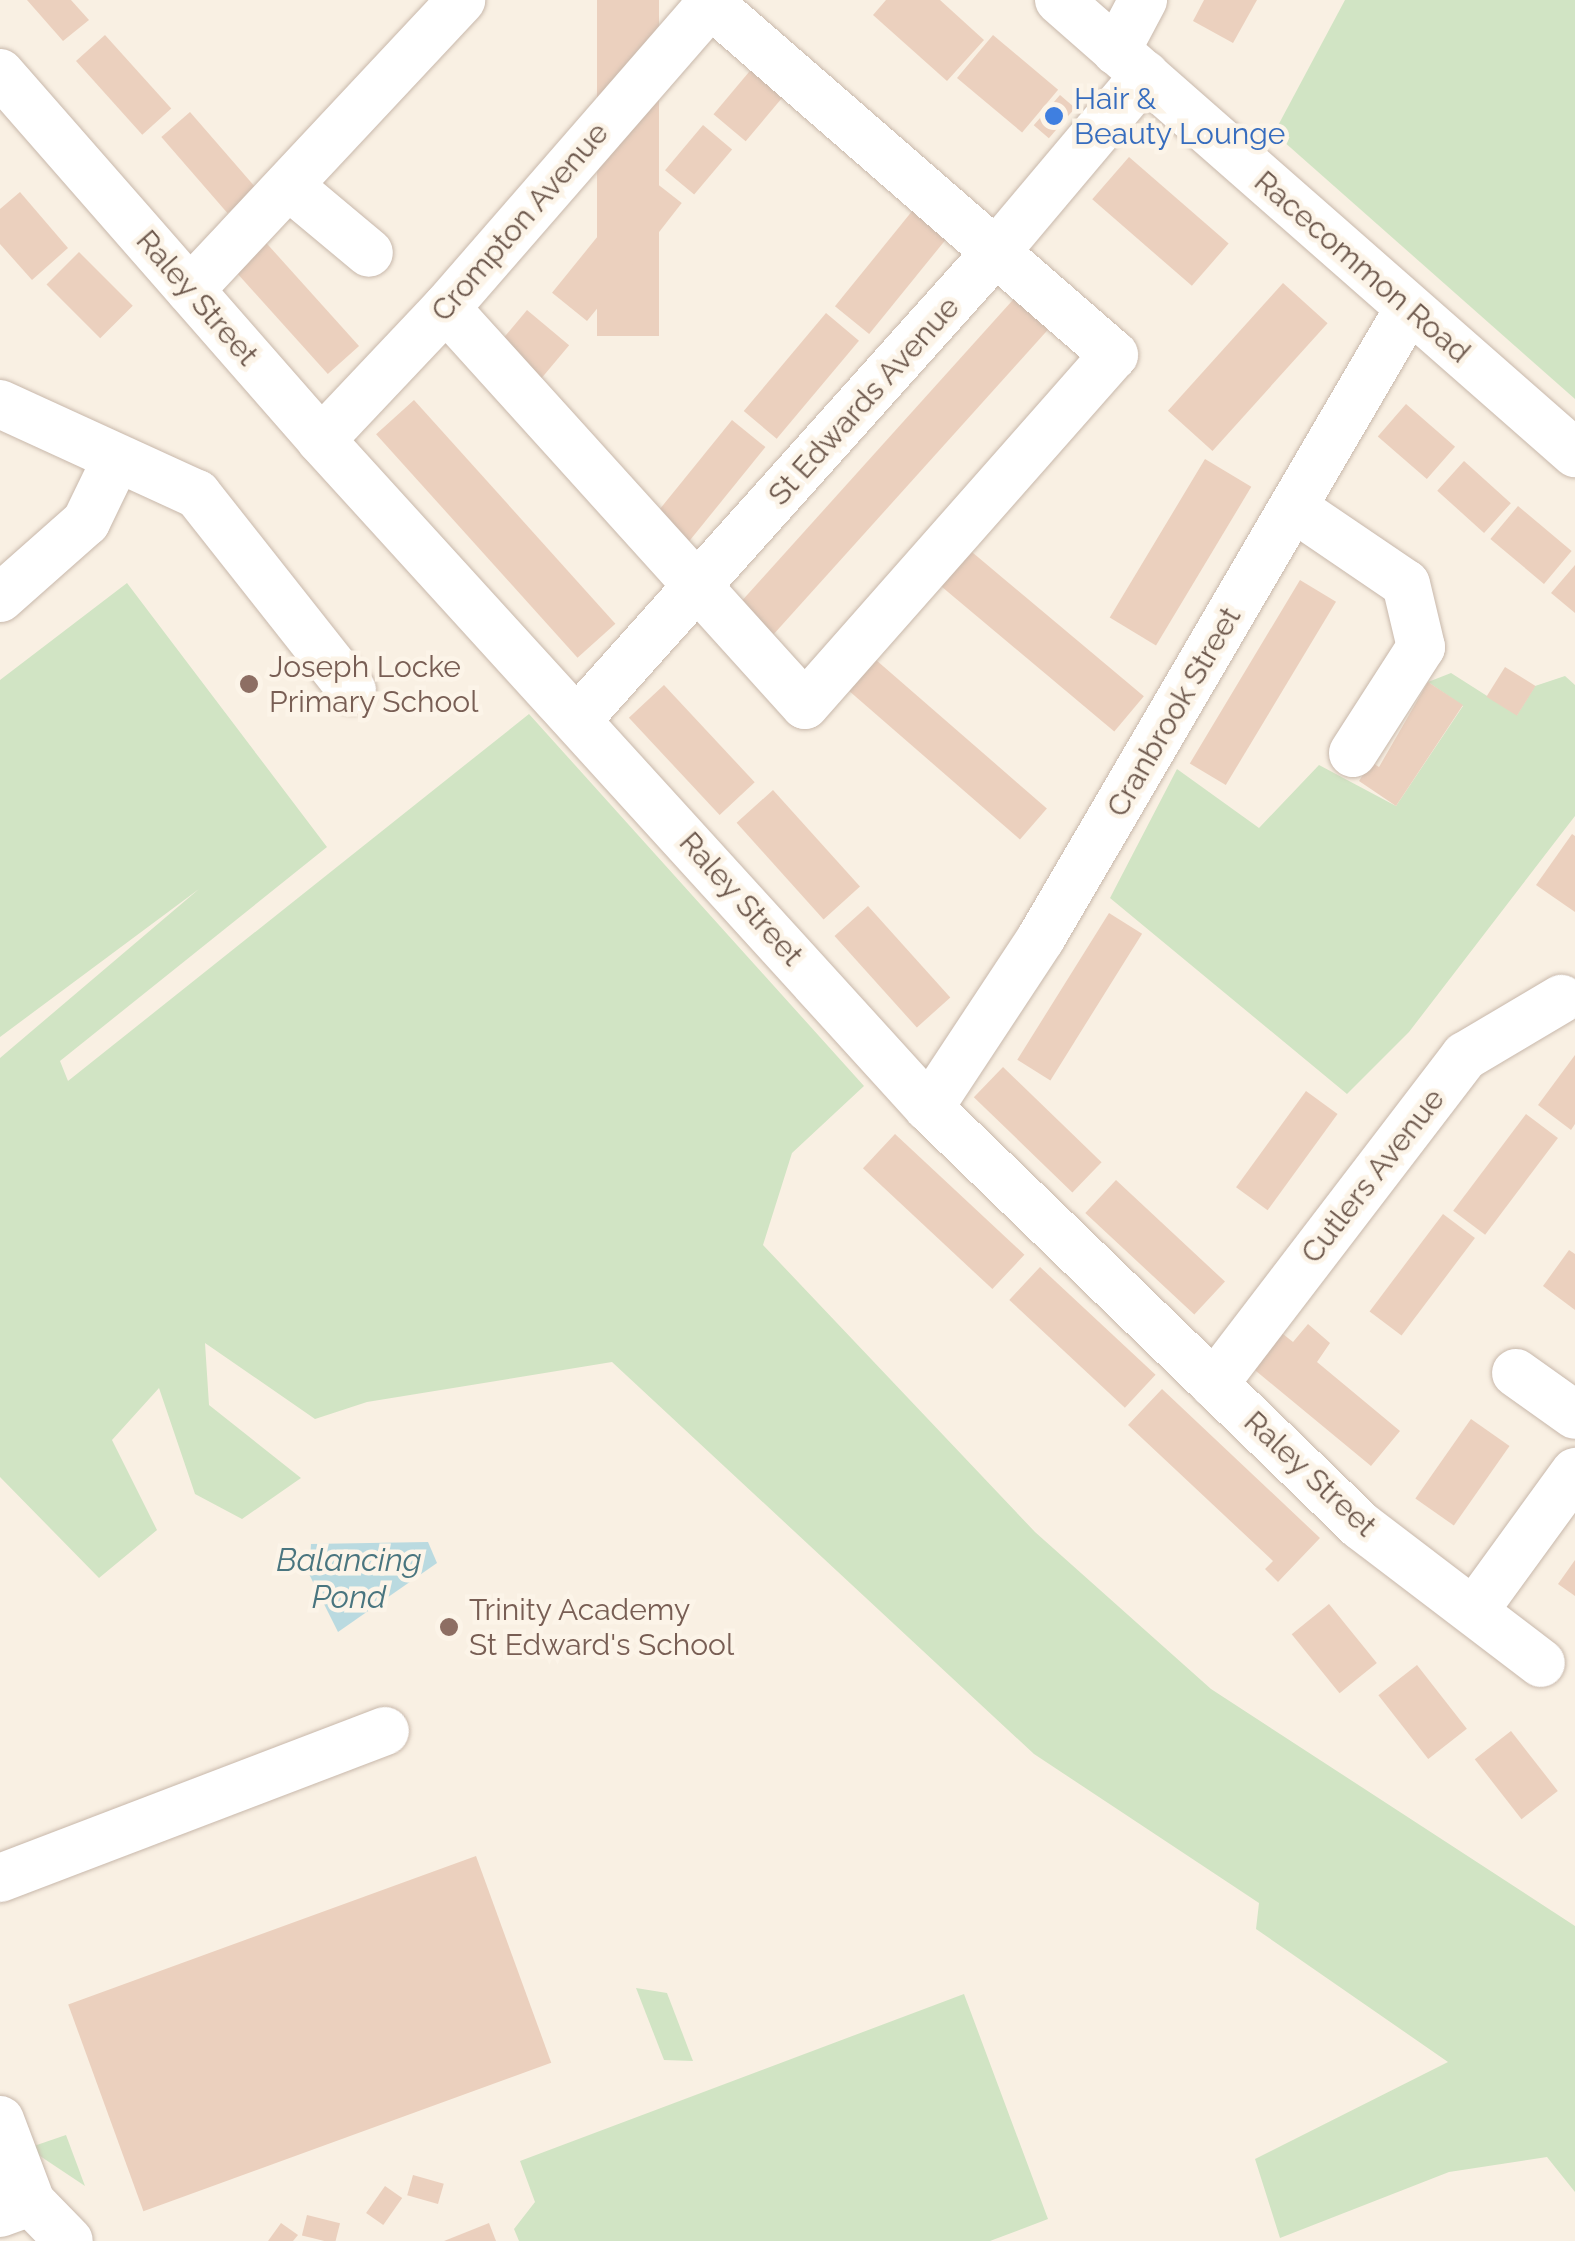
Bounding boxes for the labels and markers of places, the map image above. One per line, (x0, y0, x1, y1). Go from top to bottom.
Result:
place label: Hair & Beauty Lounge (1074, 81, 1286, 152)
marker: Hair & Beauty Lounge (1043, 105, 1065, 127)
place label: Joseph Locke Primary School (269, 649, 479, 720)
marker: Joseph Locke Primary School (238, 673, 260, 695)
place label: Trinity Academy St Edward's School (469, 1592, 734, 1662)
marker: Trinity Academy St Edward's School (438, 1616, 460, 1638)

